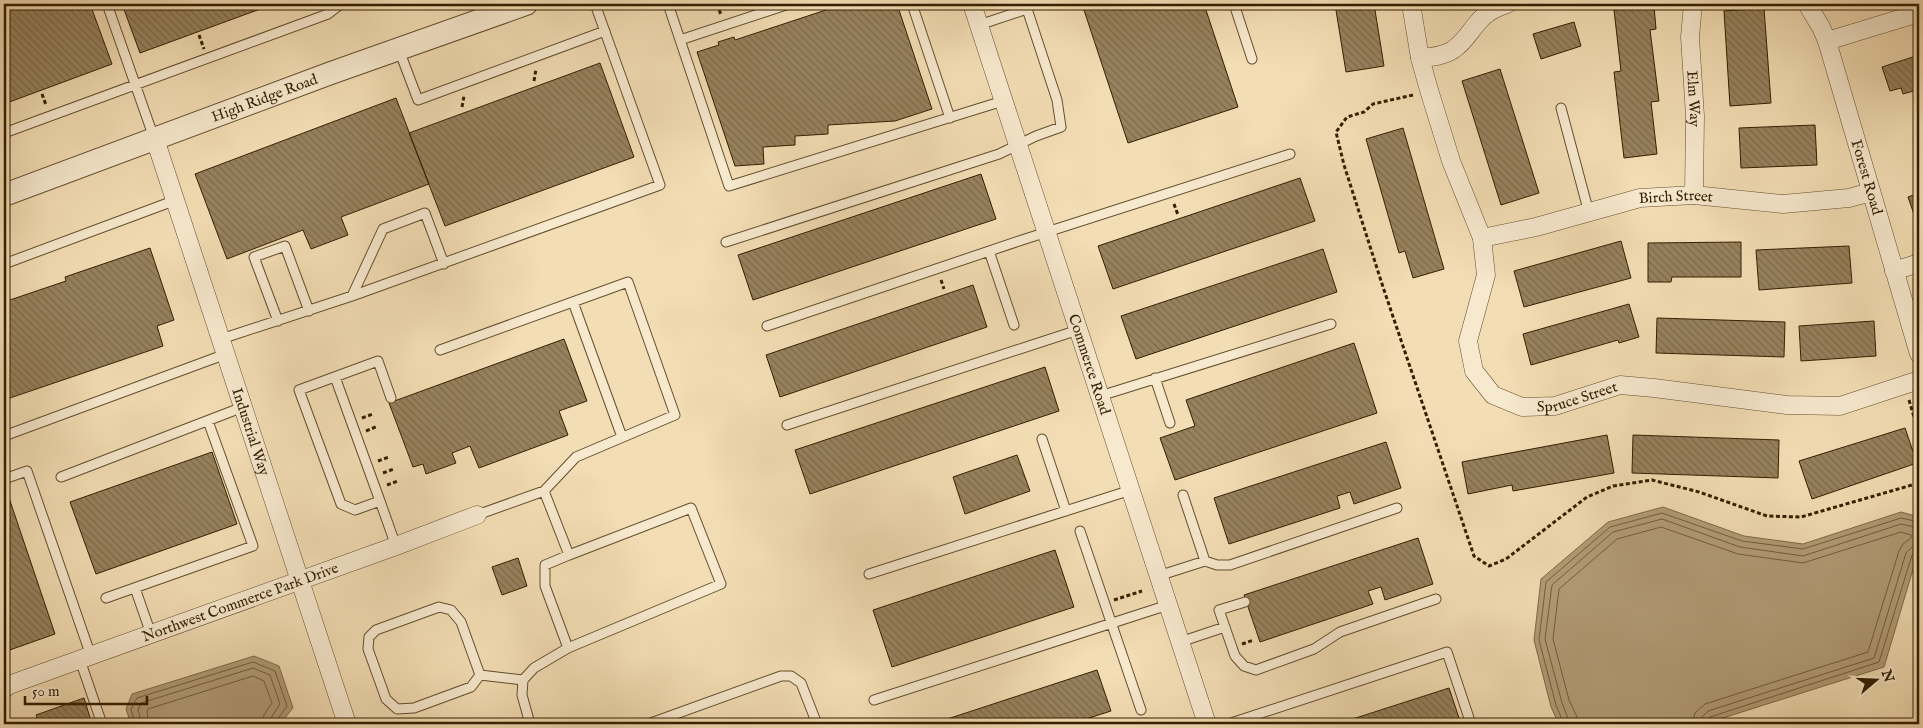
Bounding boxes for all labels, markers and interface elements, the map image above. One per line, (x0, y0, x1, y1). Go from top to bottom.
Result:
street label: High Ridge Road (209, 69, 321, 126)
street label: Elm Way (1683, 70, 1705, 128)
street label: Forest Road (1847, 137, 1887, 218)
street label: Birch Street (1638, 185, 1714, 208)
street label: Commerce Road (1064, 311, 1115, 418)
street label: Spruce Street (1537, 377, 1620, 416)
street label: Industrial Way (228, 385, 274, 479)
street label: Northwest Commerce Park Drive (139, 558, 341, 646)
north arrow (1850, 656, 1900, 706)
text: N (1877, 666, 1898, 685)
scale bar (25, 673, 148, 705)
text: 50 m (32, 682, 60, 701)

